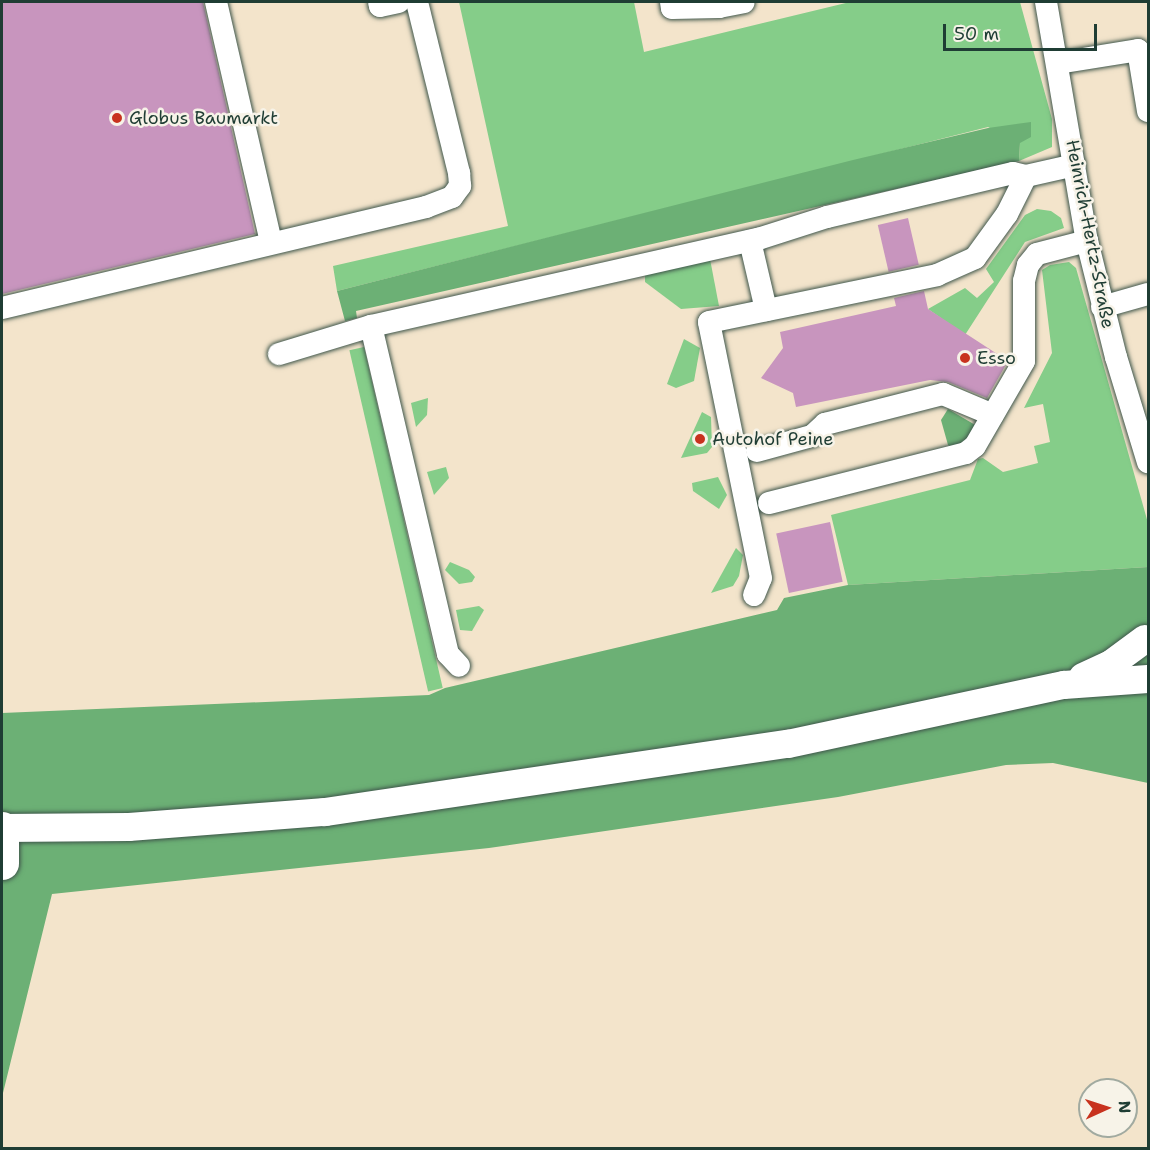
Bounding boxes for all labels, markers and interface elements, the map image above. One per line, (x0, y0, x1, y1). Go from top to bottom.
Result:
scale bar (946, 12, 1100, 50)
text: 50 m (954, 22, 999, 46)
place label: Globus Baumarkt (129, 107, 278, 129)
marker: Globus Baumarkt (110, 111, 124, 125)
street label: Heinrich-Hertz-Straße (1061, 138, 1119, 330)
place label: Esso (977, 347, 1016, 369)
marker: Esso (958, 351, 972, 365)
place label: Autohof Peine (712, 428, 833, 450)
marker: Autohof Peine (693, 432, 707, 446)
north arrow (1078, 1078, 1138, 1138)
text: N (1114, 1100, 1135, 1114)

